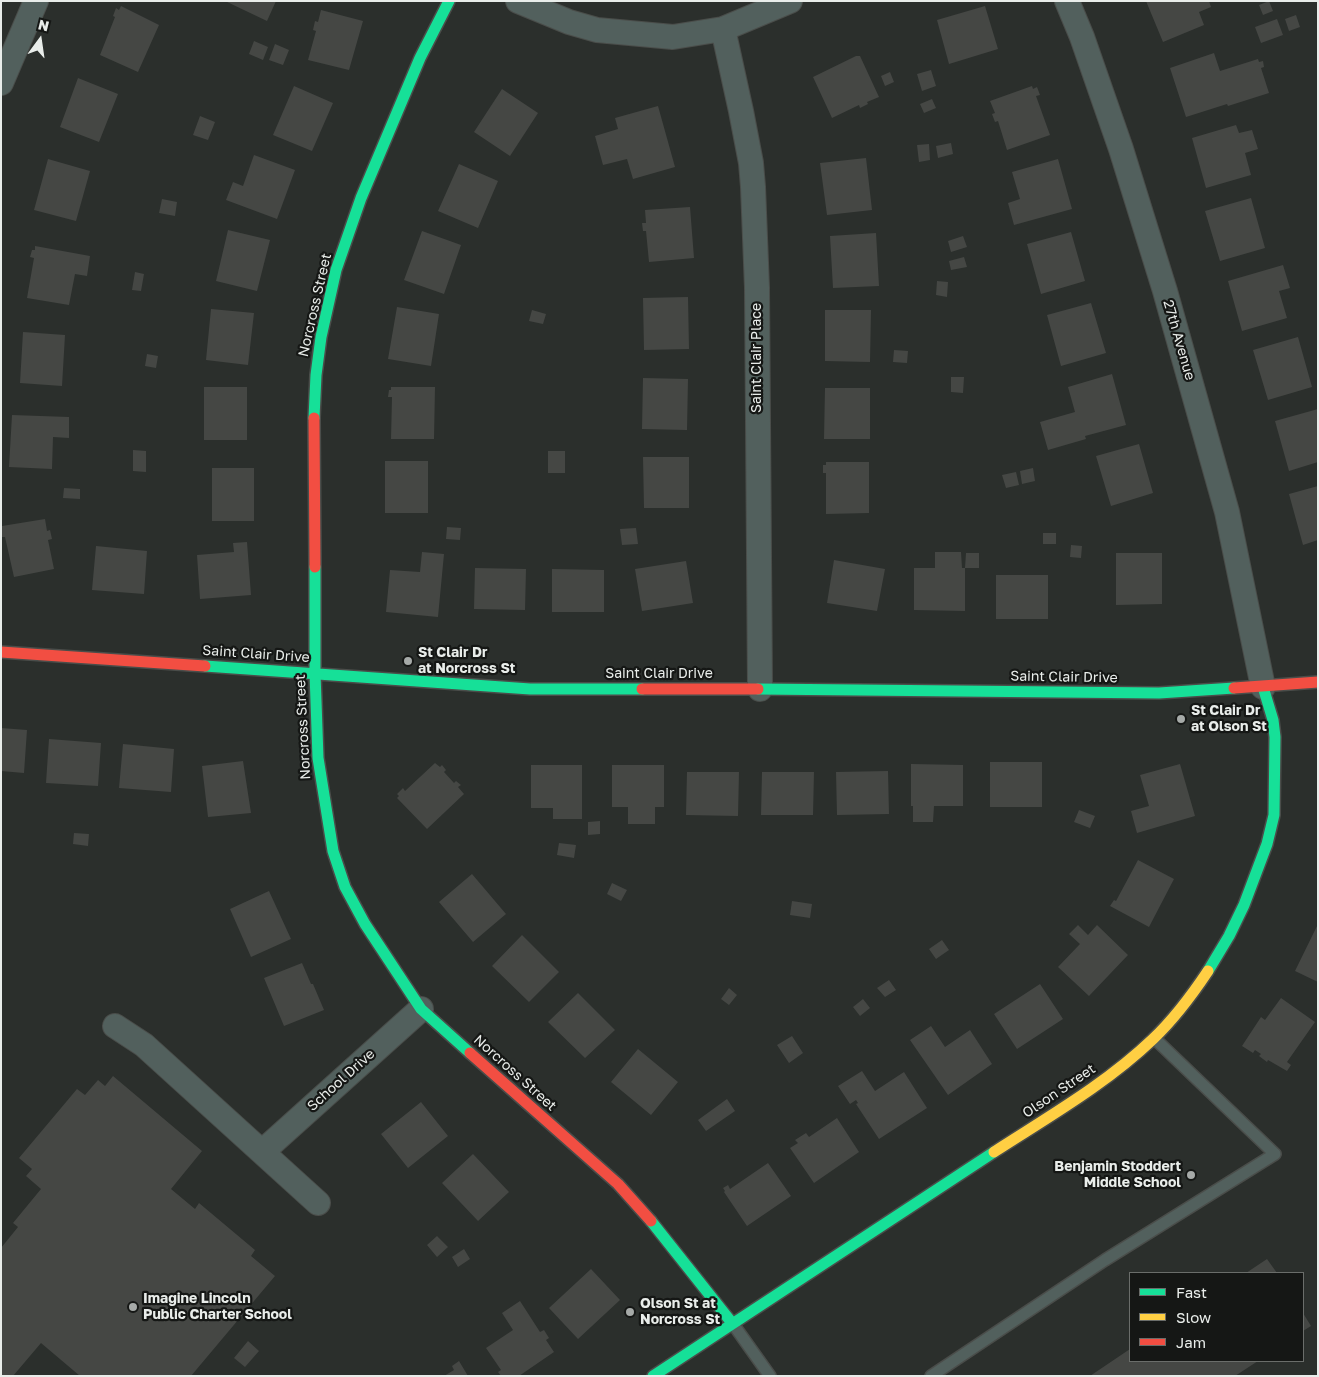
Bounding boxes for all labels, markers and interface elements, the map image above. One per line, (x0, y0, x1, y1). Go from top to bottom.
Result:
north arrow (15, 15, 65, 65)
text: N (37, 15, 51, 34)
street label: Norcross Street (295, 252, 335, 358)
street label: 27th Avenue (1160, 298, 1198, 382)
street label: Saint Clair Place (749, 303, 765, 413)
street label: Saint Clair Drive (202, 642, 310, 666)
place label: St Clair Dr at Norcross St (418, 645, 515, 678)
marker: St Clair Dr at Norcross St (402, 655, 414, 667)
street label: Saint Clair Drive (605, 666, 713, 682)
street label: Saint Clair Drive (1010, 668, 1118, 686)
street label: Norcross Street (292, 674, 314, 780)
place label: St Clair Dr at Olson St (1191, 703, 1267, 736)
marker: St Clair Dr at Olson St (1175, 713, 1187, 725)
street label: Norcross Street (470, 1031, 560, 1115)
street label: School Drive (304, 1045, 378, 1115)
street label: Olson Street (1019, 1060, 1099, 1122)
place label: Benjamin Stoddert Middle School (1054, 1159, 1181, 1192)
marker: Benjamin Stoddert Middle School (1185, 1169, 1197, 1181)
legend (1129, 1272, 1304, 1362)
text: Fast (1176, 1283, 1207, 1301)
place label: Imagine Lincoln Public Charter School (143, 1291, 292, 1324)
place label: Olson St at Norcross St (640, 1296, 720, 1328)
marker: Imagine Lincoln Public Charter School (127, 1301, 139, 1313)
marker: Olson St at Norcross St (624, 1306, 636, 1318)
text: Slow (1176, 1308, 1211, 1326)
text: Jam (1176, 1333, 1206, 1351)

